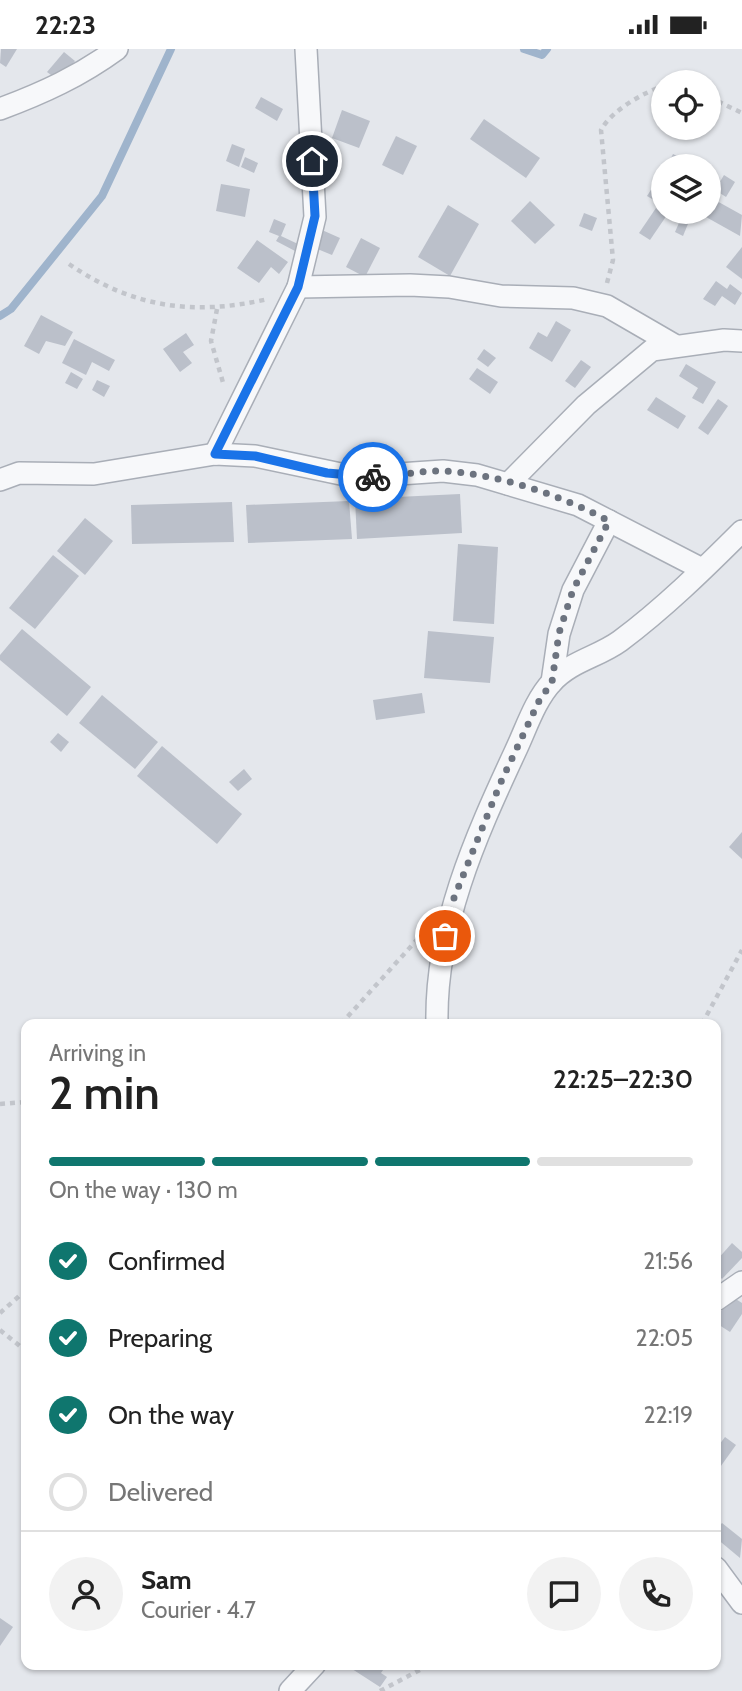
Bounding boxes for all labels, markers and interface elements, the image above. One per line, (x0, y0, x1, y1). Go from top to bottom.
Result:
text: 22:23 (35, 9, 96, 41)
map controls (651, 70, 721, 224)
button: locate (651, 70, 721, 140)
pin (282, 131, 342, 191)
icon: home (293, 142, 331, 180)
button: layers (651, 154, 721, 224)
courier (338, 442, 408, 512)
icon: bike (354, 458, 392, 496)
pin (415, 906, 475, 966)
icon: bag (426, 917, 464, 955)
text: Arriving in (49, 1039, 146, 1067)
text: 22:25–22:30 (553, 1063, 693, 1095)
text: 2 min (49, 1065, 160, 1121)
text: On the way · 130 m (49, 1176, 238, 1204)
icon: check (49, 1242, 87, 1280)
text: Confirmed (108, 1245, 225, 1277)
text: 21:56 (643, 1247, 693, 1275)
icon: check (49, 1319, 87, 1357)
text: Preparing (108, 1322, 212, 1354)
text: 22:05 (636, 1324, 693, 1352)
icon: check (49, 1396, 87, 1434)
text: On the way (108, 1399, 234, 1431)
text: 22:19 (644, 1401, 693, 1429)
text: Delivered (108, 1476, 213, 1508)
button: person (49, 1557, 123, 1631)
button: chat (527, 1557, 601, 1631)
button: phone (619, 1557, 693, 1631)
text: Sam (141, 1564, 192, 1596)
text: Courier · 4.7 (141, 1596, 256, 1624)

